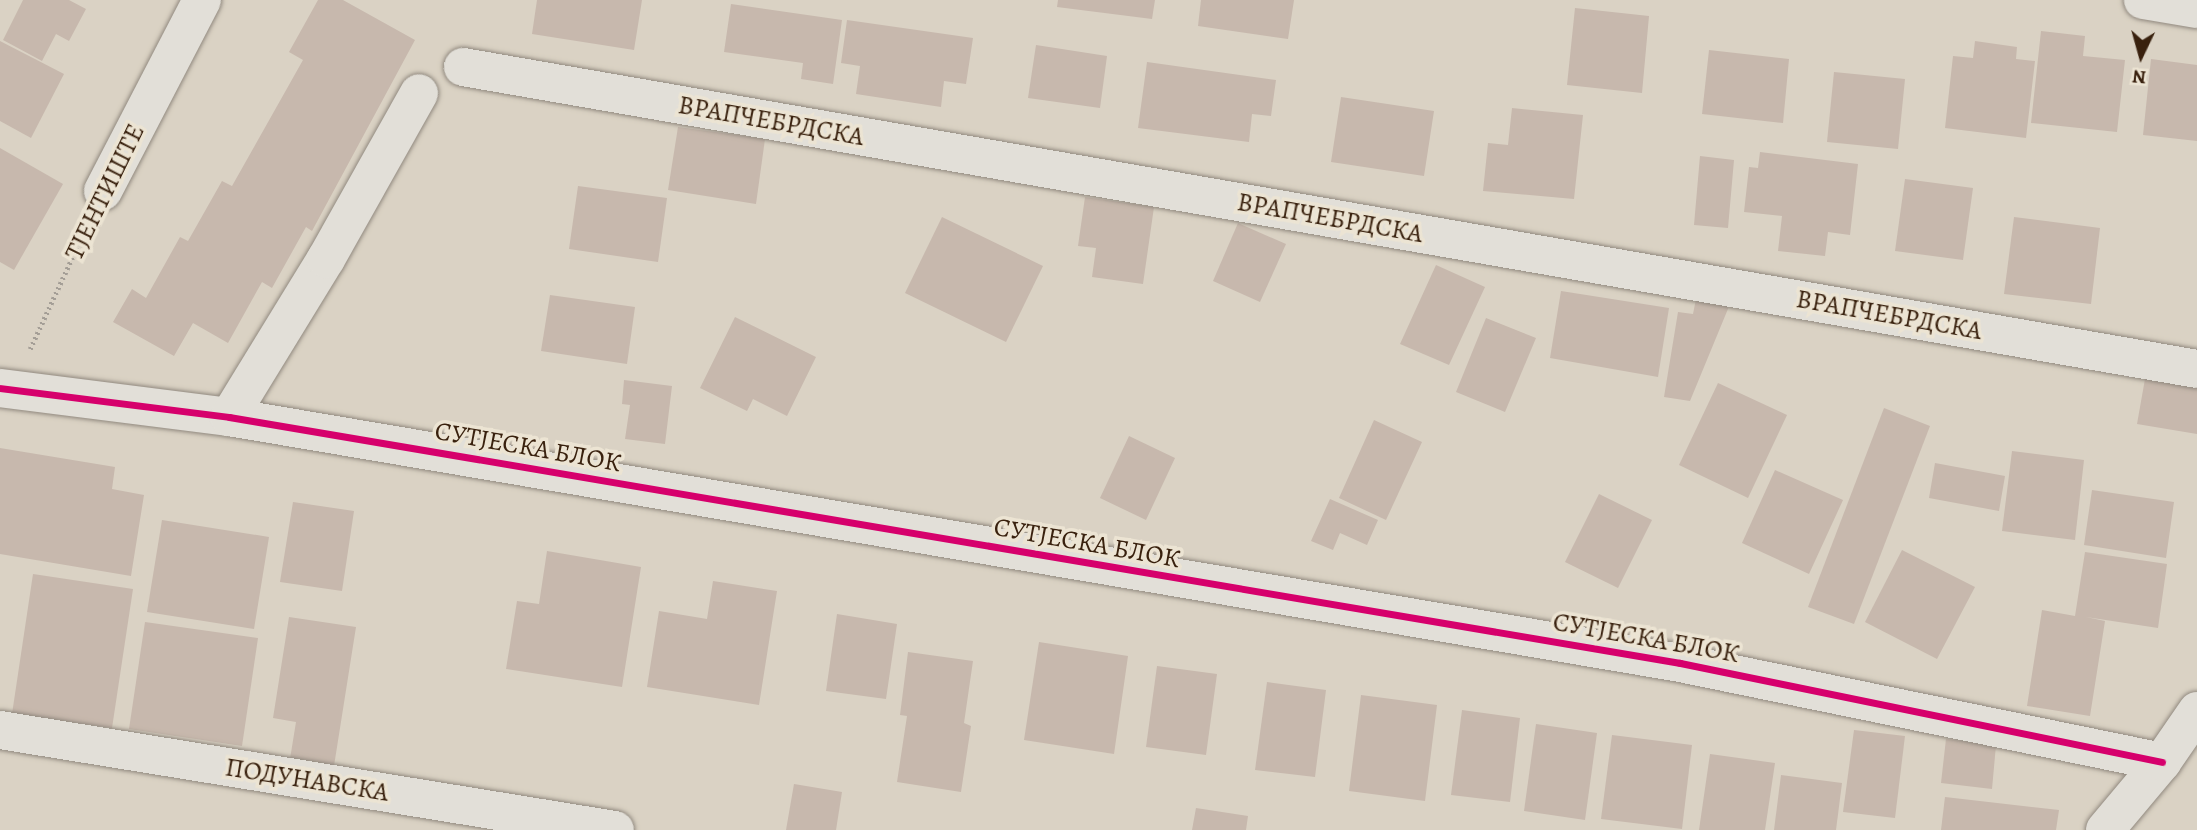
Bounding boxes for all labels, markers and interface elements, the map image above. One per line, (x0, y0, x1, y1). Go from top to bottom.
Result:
north arrow (2106, 21, 2176, 91)
text: N (2131, 63, 2147, 90)
street label: ВРАПЧЕБРДСКА (676, 89, 866, 153)
street label: ТЈЕНТИШТЕ (59, 119, 151, 265)
street label: ВРАПЧЕБРДСКА (1235, 186, 1425, 250)
street label: ВРАПЧЕБРДСКА (1794, 283, 1984, 347)
street label: СУТЈЕСКА БЛОК (433, 415, 623, 479)
street label: СУТЈЕСКА БЛОК (992, 511, 1182, 575)
street label: СУТЈЕСКА БЛОК (1551, 606, 1741, 670)
street label: ПОДУНАВСКА (223, 752, 391, 808)

